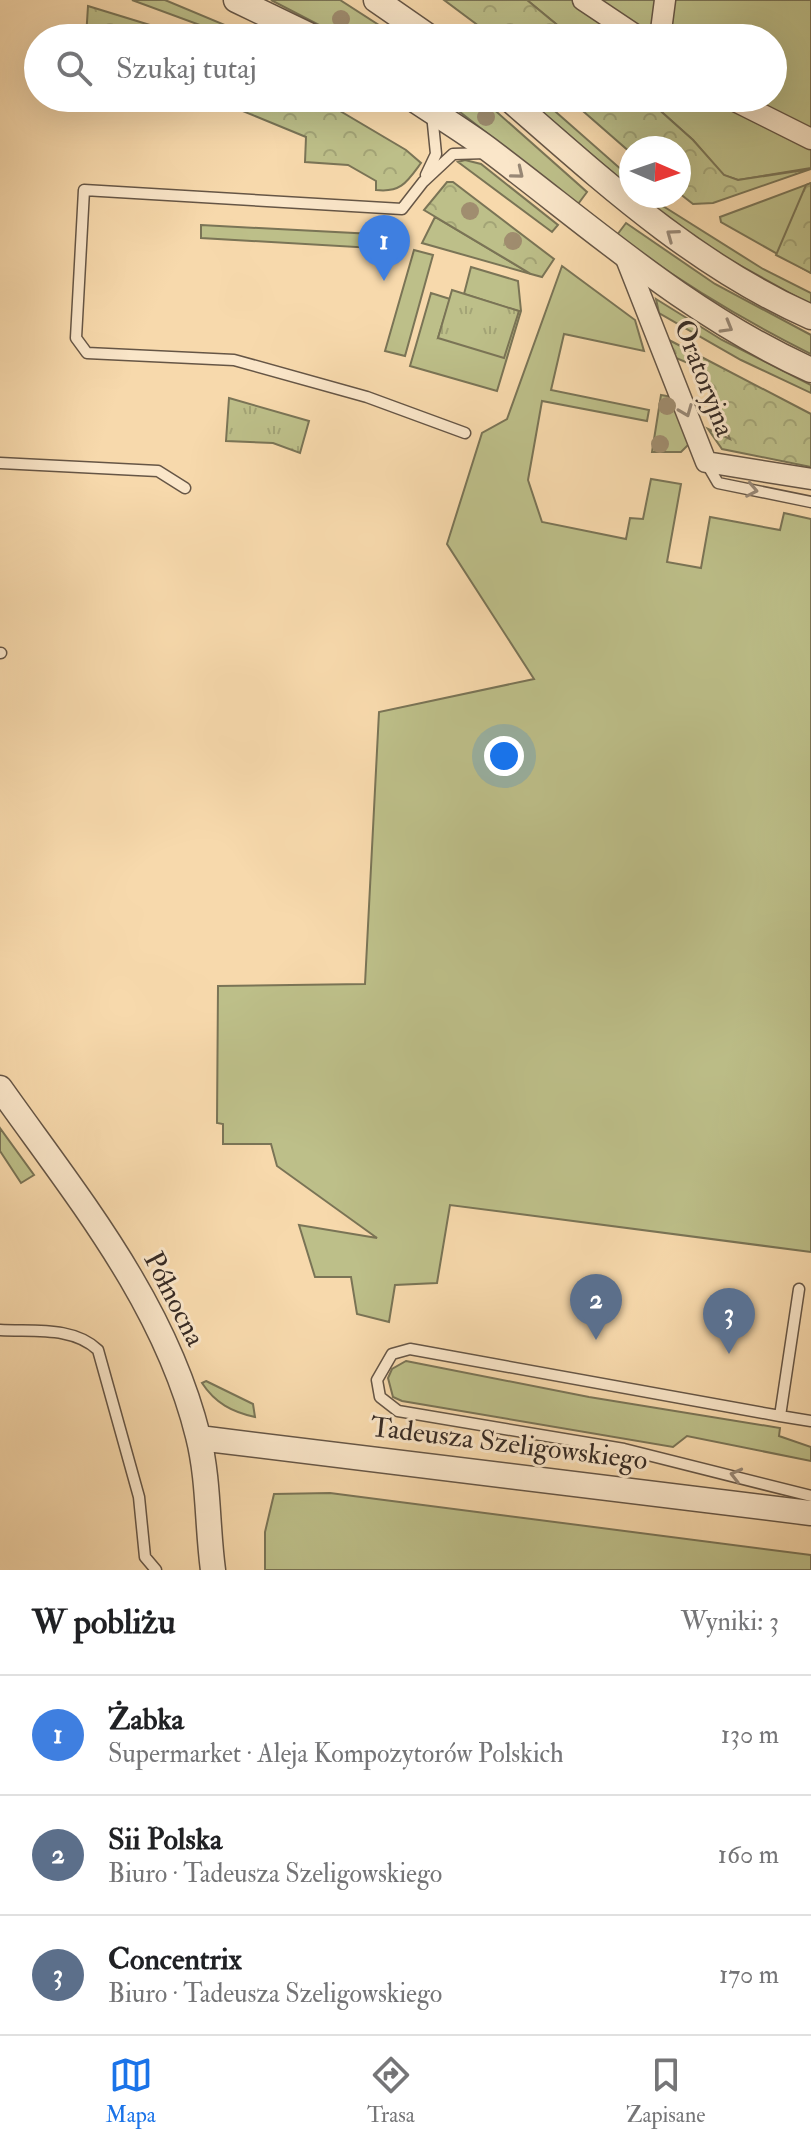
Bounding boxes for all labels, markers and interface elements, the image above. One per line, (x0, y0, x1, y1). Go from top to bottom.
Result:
search box (24, 24, 787, 112)
icon: search (52, 46, 96, 90)
text: Szukaj tutaj (116, 50, 257, 87)
north arrow (619, 136, 691, 208)
one-way arrow (509, 163, 523, 178)
pin: 1 (358, 215, 410, 281)
one-way arrow (666, 230, 680, 245)
street label: Oratoryjna (666, 315, 742, 442)
one-way arrow (719, 318, 733, 333)
one-way arrow (677, 403, 693, 417)
one-way arrow (745, 481, 759, 498)
your location (484, 736, 524, 776)
street label: Północna (135, 1246, 213, 1352)
pin: 2 (570, 1274, 622, 1340)
pin: 3 (703, 1288, 755, 1354)
street label: Tadeusza Szeligowskiego (368, 1410, 650, 1478)
one-way arrow (729, 1467, 743, 1484)
text: W pobliżu (32, 1601, 176, 1644)
text: Wyniki: 3 (681, 1606, 779, 1638)
text: Żabka (108, 1701, 184, 1738)
text: 1 (53, 1719, 63, 1751)
text: 130 m (721, 1719, 779, 1751)
text: Supermarket · Aleja Kompozytorów Polskich (108, 1738, 564, 1770)
text: Sii Polska (108, 1821, 222, 1858)
text: 2 (51, 1839, 65, 1871)
text: 160 m (718, 1839, 779, 1871)
text: Biuro · Tadeusza Szeligowskiego (108, 1858, 442, 1890)
text: Concentrix (108, 1941, 242, 1978)
text: 3 (53, 1959, 63, 1991)
text: 170 m (719, 1959, 779, 1991)
text: Biuro · Tadeusza Szeligowskiego (108, 1978, 442, 2010)
tab: Mapa (106, 2053, 156, 2129)
tab: Trasa (367, 2053, 415, 2129)
tab: Zapisane (626, 2053, 705, 2129)

